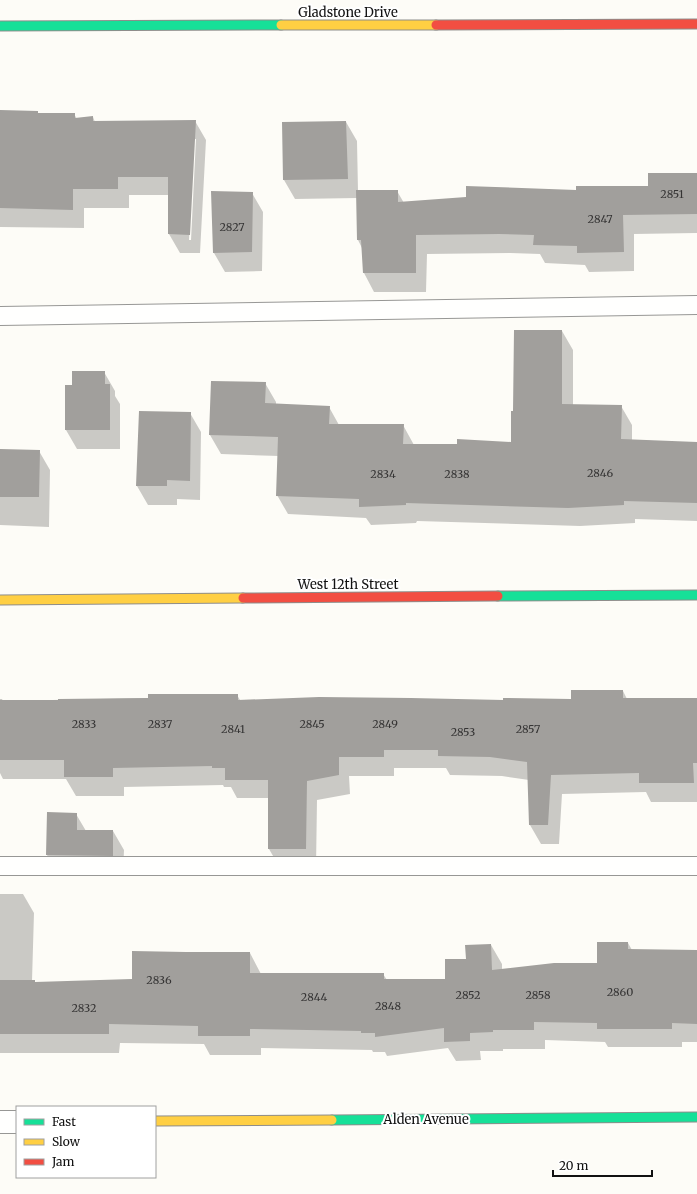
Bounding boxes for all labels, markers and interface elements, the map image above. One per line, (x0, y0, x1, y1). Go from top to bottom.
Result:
street label: Gladstone Drive (298, 4, 398, 21)
house number: 2851 (660, 187, 684, 201)
house number: 2847 (588, 212, 612, 226)
house number: 2827 (219, 220, 245, 234)
house number: 2846 (587, 466, 613, 480)
house number: 2834 (370, 467, 396, 481)
house number: 2838 (444, 467, 470, 481)
street label: West 12th Street (297, 576, 398, 593)
house number: 2833 (72, 717, 96, 731)
house number: 2837 (148, 717, 172, 731)
house number: 2845 (299, 717, 325, 731)
house number: 2849 (372, 717, 398, 731)
house number: 2841 (221, 722, 245, 736)
house number: 2857 (516, 722, 540, 736)
house number: 2853 (451, 725, 475, 739)
house number: 2836 (146, 973, 172, 987)
house number: 2860 (607, 985, 633, 999)
house number: 2852 (456, 988, 480, 1002)
house number: 2858 (525, 988, 551, 1002)
house number: 2844 (301, 990, 327, 1004)
house number: 2848 (375, 999, 402, 1013)
house number: 2832 (71, 1001, 97, 1015)
legend (16, 1106, 156, 1178)
street label: Alden Avenue (382, 1111, 469, 1128)
text: Fast (52, 1114, 76, 1129)
text: Slow (52, 1134, 81, 1149)
scale bar (553, 1152, 652, 1178)
text: Jam (51, 1154, 75, 1169)
text: 20 m (559, 1158, 588, 1173)

